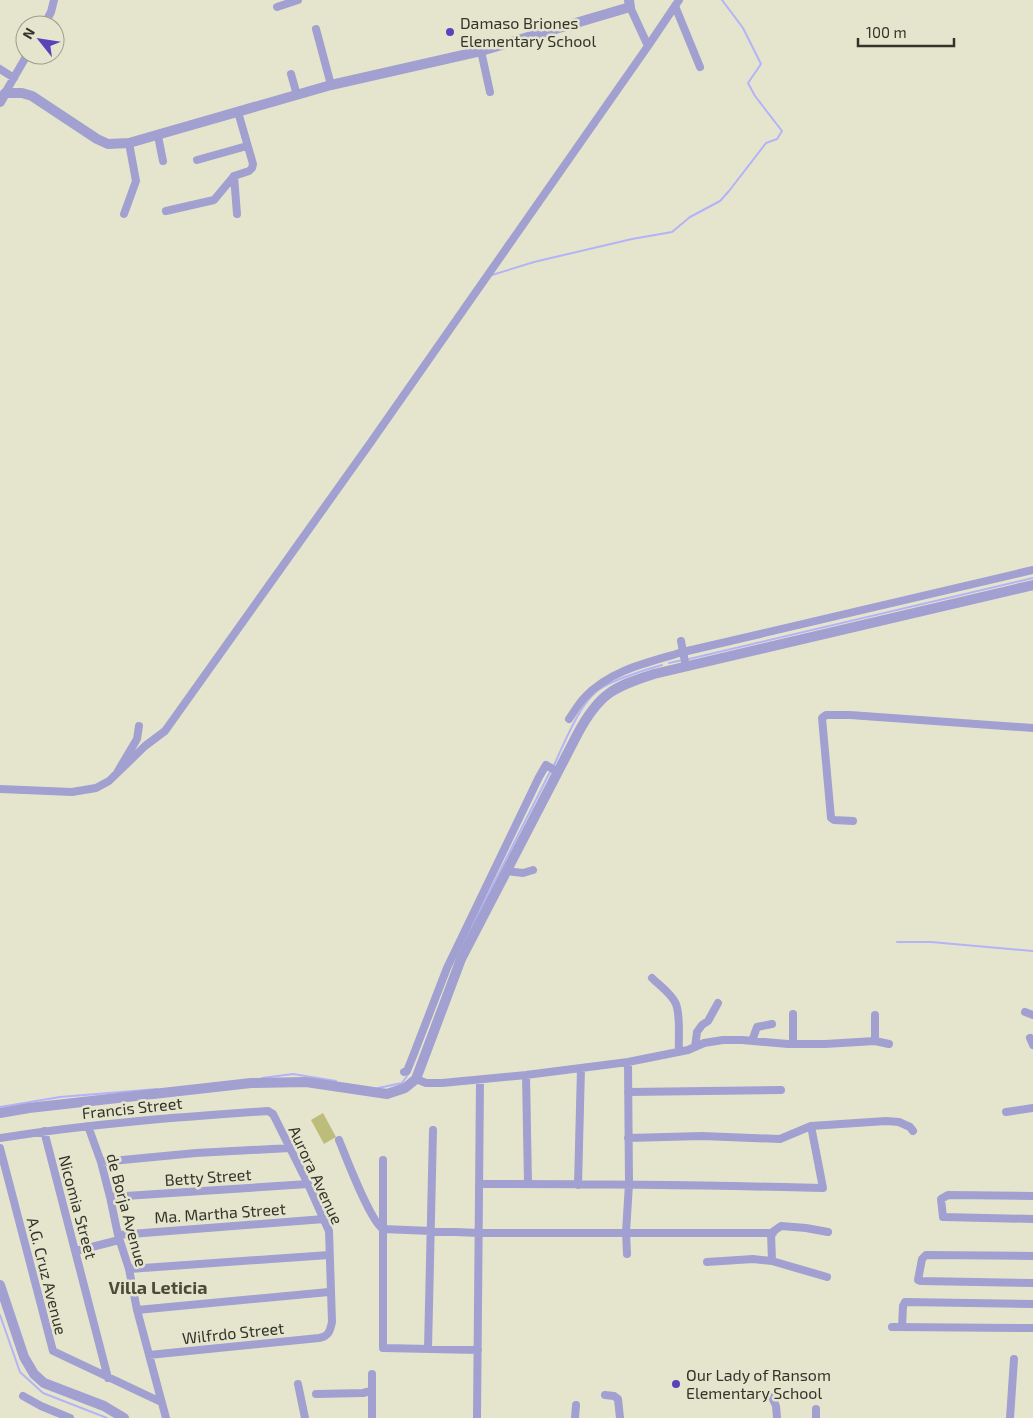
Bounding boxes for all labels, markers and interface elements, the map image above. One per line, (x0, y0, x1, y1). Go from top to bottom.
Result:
place label: Damaso Briones Elementary School (460, 13, 596, 50)
north arrow (15, 15, 65, 65)
scale bar (858, 15, 954, 47)
text: 100 m (866, 23, 907, 41)
text: N (18, 25, 38, 42)
marker: Damaso Briones Elementary School (444, 26, 456, 38)
street label: Francis Street (81, 1093, 183, 1122)
street label: Aurora Avenue (285, 1123, 348, 1227)
street label: de Borja Avenue (102, 1151, 152, 1269)
street label: Nicomia Street (55, 1153, 101, 1261)
street label: Betty Street (164, 1164, 252, 1189)
street label: Ma. Martha Street (154, 1198, 286, 1227)
street label: A.G. Cruz Avenue (24, 1215, 71, 1337)
district label: Villa Leticia (109, 1276, 207, 1298)
street label: Wilfrdo Street (181, 1318, 285, 1347)
place label: Our Lady of Ransom Elementary School (686, 1365, 831, 1402)
marker: Our Lady of Ransom Elementary School (670, 1378, 682, 1390)

